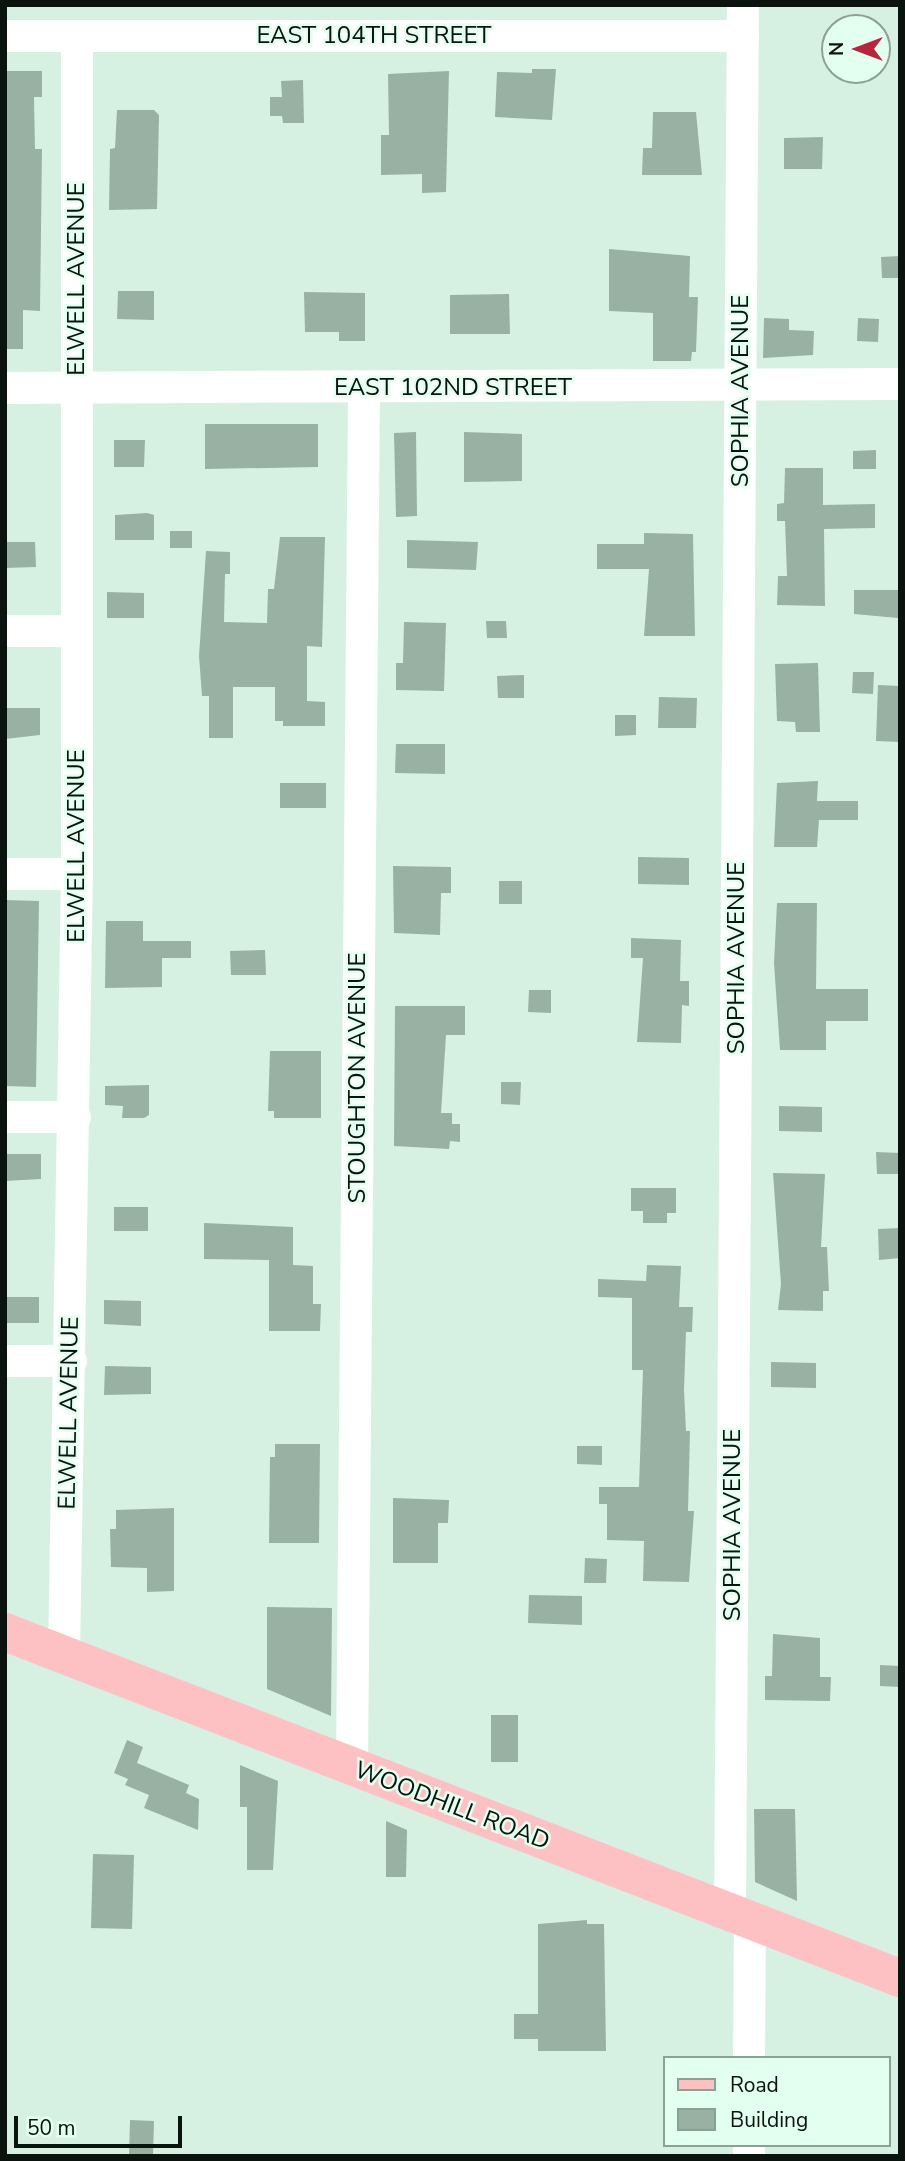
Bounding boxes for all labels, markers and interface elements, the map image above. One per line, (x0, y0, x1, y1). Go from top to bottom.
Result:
north arrow (821, 14, 891, 84)
street label: EAST 104TH STREET (256, 22, 492, 50)
text: N (824, 42, 850, 56)
street label: ELWELL AVENUE (63, 182, 91, 376)
street label: SOPHIA AVENUE (727, 295, 755, 487)
street label: EAST 102ND STREET (334, 374, 572, 402)
street label: ELWELL AVENUE (63, 749, 91, 943)
street label: SOPHIA AVENUE (723, 862, 751, 1054)
street label: STOUGHTON AVENUE (344, 952, 372, 1204)
street label: ELWELL AVENUE (53, 1316, 85, 1510)
street label: SOPHIA AVENUE (719, 1429, 747, 1621)
street label: WOODHILL ROAD (350, 1756, 554, 1856)
legend (664, 2056, 891, 2147)
text: Road (730, 2071, 779, 2099)
scale bar (18, 2102, 186, 2146)
text: Building (730, 2106, 808, 2134)
text: 50 m (27, 2114, 76, 2142)

